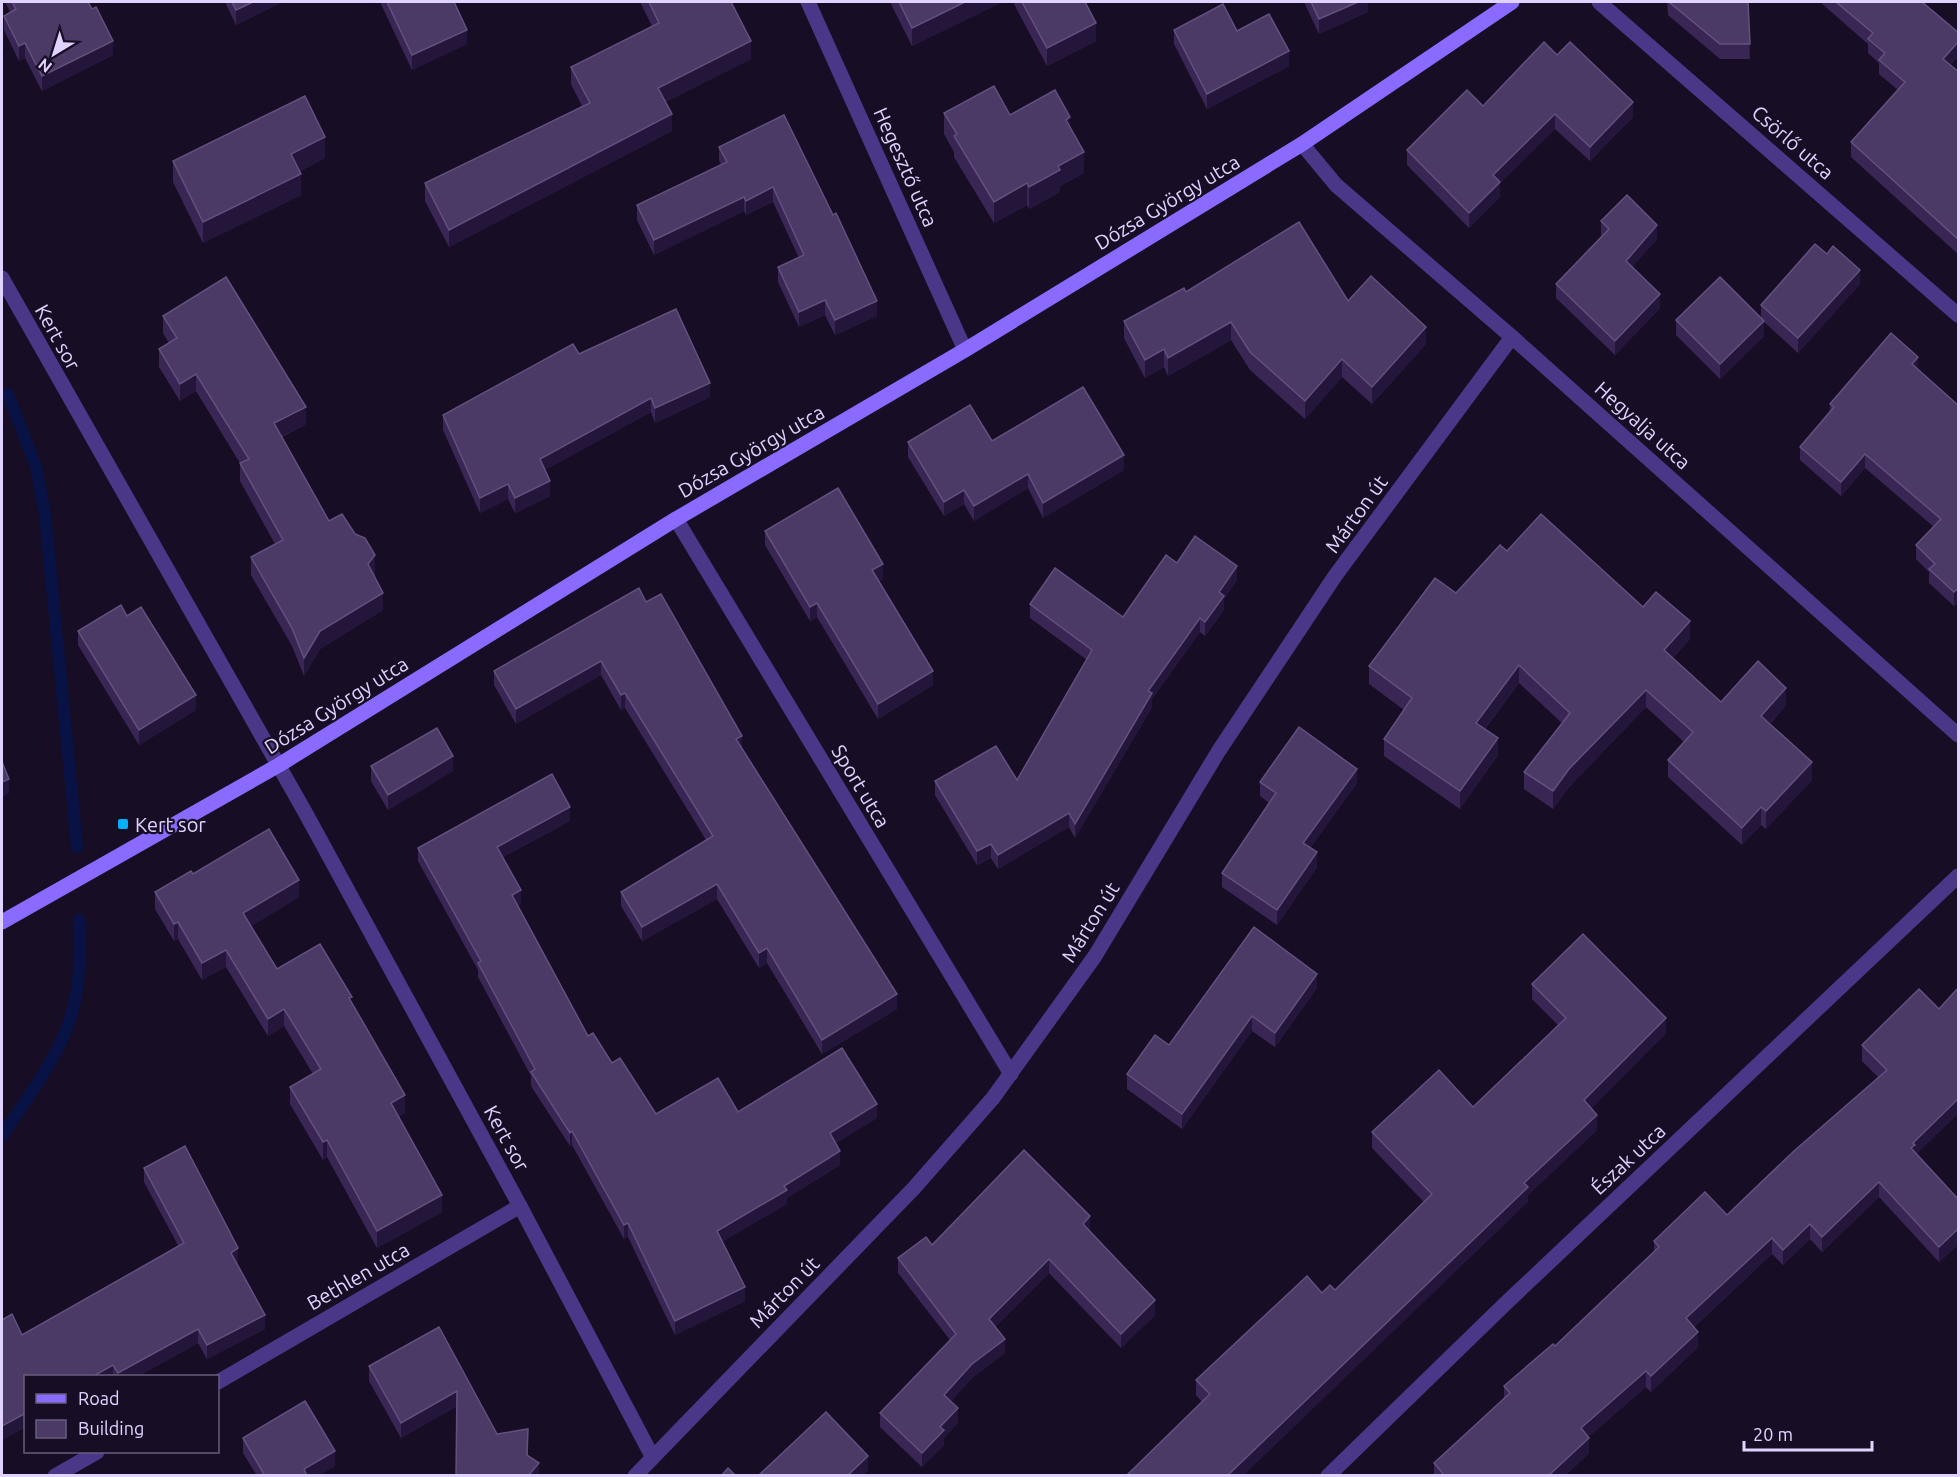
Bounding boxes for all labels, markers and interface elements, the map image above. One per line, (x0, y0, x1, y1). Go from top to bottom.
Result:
north arrow (24, 24, 84, 84)
text: N (35, 55, 55, 77)
street label: Csörlő utca (1748, 100, 1838, 184)
street label: Hegesztő utca (869, 104, 943, 230)
street label: Dózsa György utca (1090, 150, 1244, 254)
street label: Kert sor (31, 300, 85, 374)
street label: Hegyalja utca (1591, 376, 1695, 474)
street label: Dózsa György utca (674, 400, 828, 502)
street label: Márton út (1320, 471, 1392, 557)
street label: Dózsa György utca (260, 652, 412, 758)
street label: Sport utca (827, 740, 895, 832)
place label: Kert sor (135, 813, 206, 836)
marker: Kert sor (116, 817, 130, 831)
street label: Márton út (1056, 878, 1124, 966)
street label: Kert sor (480, 1101, 534, 1175)
street label: Észak utca (1586, 1119, 1670, 1199)
street label: Bethlen utca (303, 1238, 413, 1314)
street label: Márton út (744, 1252, 824, 1332)
legend (24, 1375, 219, 1453)
text: Road (78, 1388, 120, 1408)
scale bar (1744, 1414, 1872, 1452)
text: Building (78, 1418, 144, 1438)
text: 20 m (1753, 1424, 1793, 1444)

